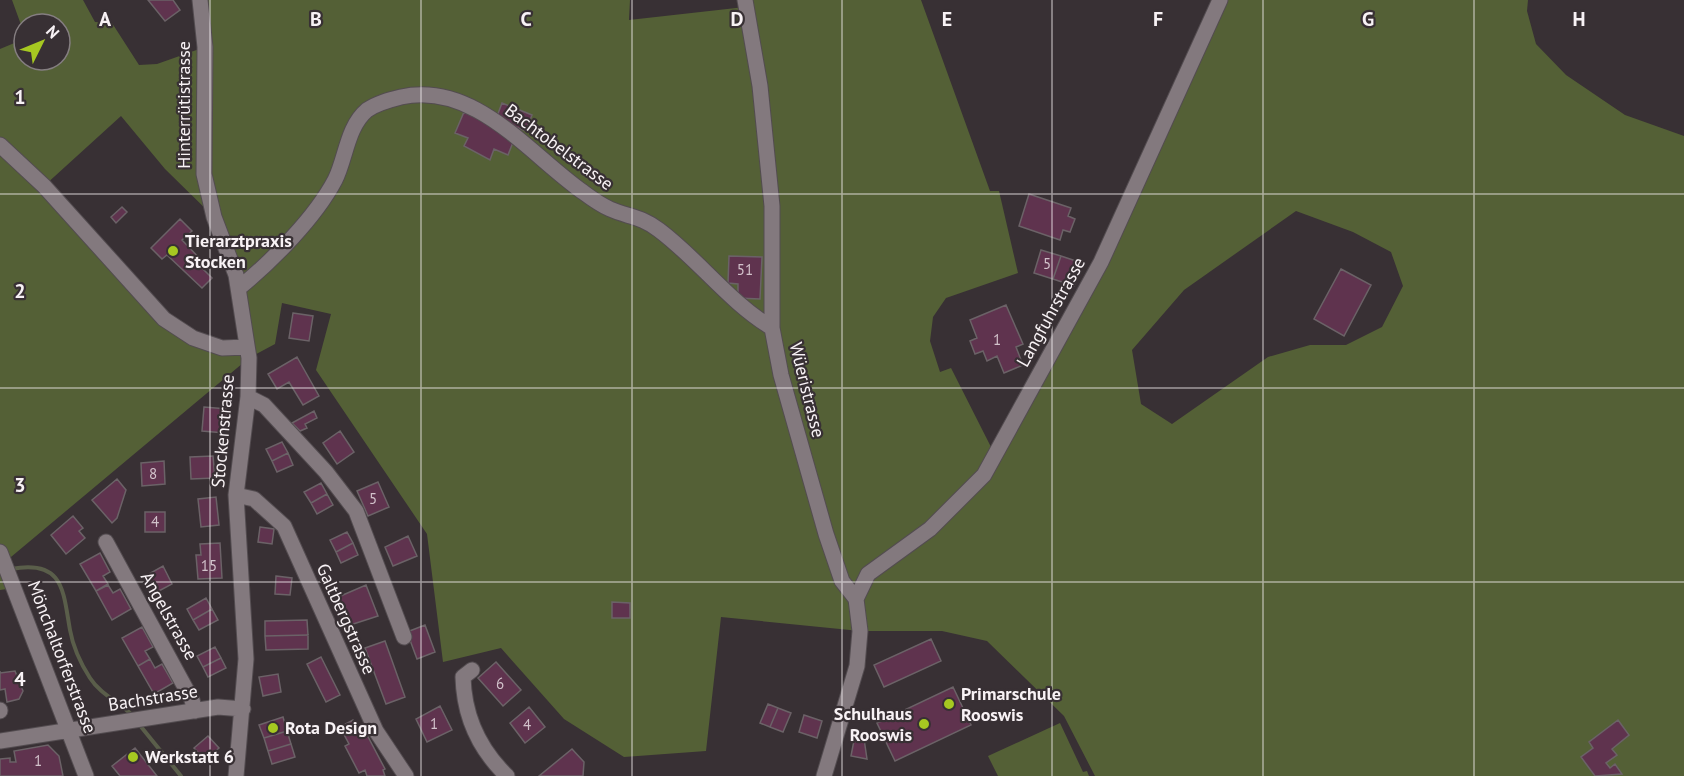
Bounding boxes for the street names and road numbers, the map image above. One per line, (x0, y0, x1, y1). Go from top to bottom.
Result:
street label: Hinterrütistrasse (172, 41, 195, 169)
street label: Bachtobelstrasse (500, 98, 618, 195)
street label: Langfuhrstrasse (1011, 253, 1090, 371)
street label: Wüeristrasse (785, 340, 830, 440)
street label: Stockenstrasse (206, 373, 239, 489)
street label: Galtbergstrasse (312, 560, 381, 678)
street label: Angelstrasse (136, 568, 203, 664)
street label: Mönchaltorferstrasse (23, 577, 102, 736)
street label: Bachstrasse (106, 679, 199, 716)

